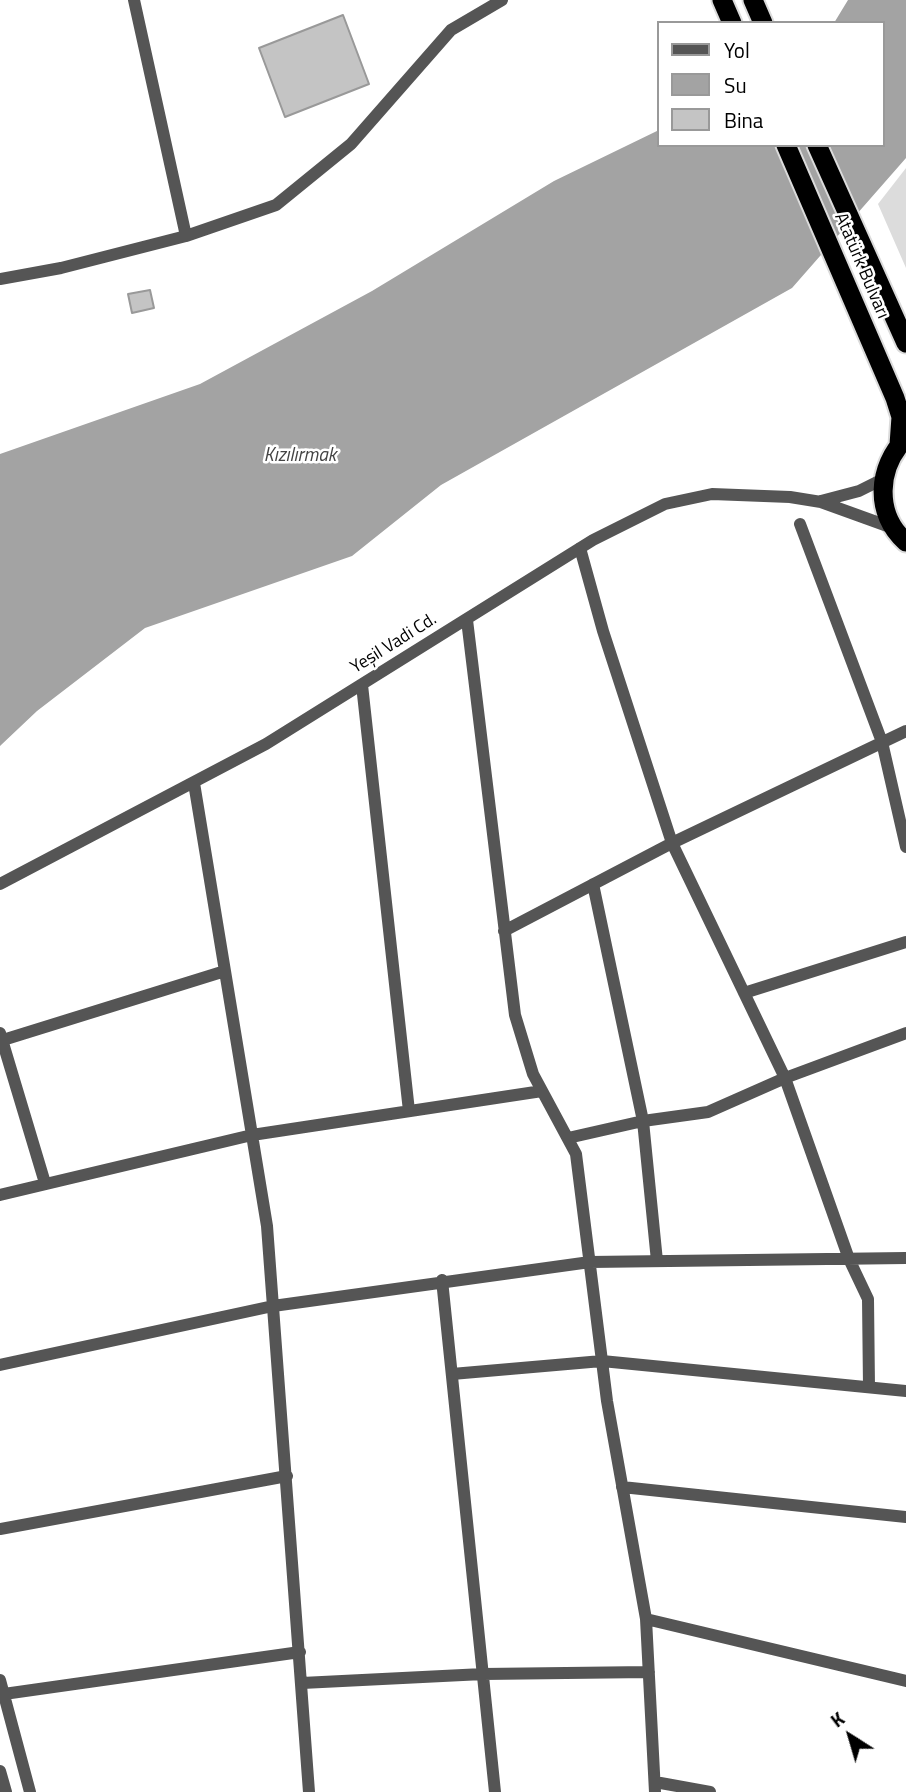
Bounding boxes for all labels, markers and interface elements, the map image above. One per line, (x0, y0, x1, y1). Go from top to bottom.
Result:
legend (657, 21, 885, 147)
text: Yol (724, 34, 750, 66)
text: Su (724, 69, 747, 101)
text: Bina (724, 104, 763, 136)
street label: Atatürk Bulvarı (829, 210, 893, 322)
water label: Kızılırmak (264, 445, 336, 467)
street label: Yeşil Vadi Cd. (347, 609, 441, 679)
north arrow (815, 1701, 885, 1771)
text: K (824, 1704, 850, 1734)

